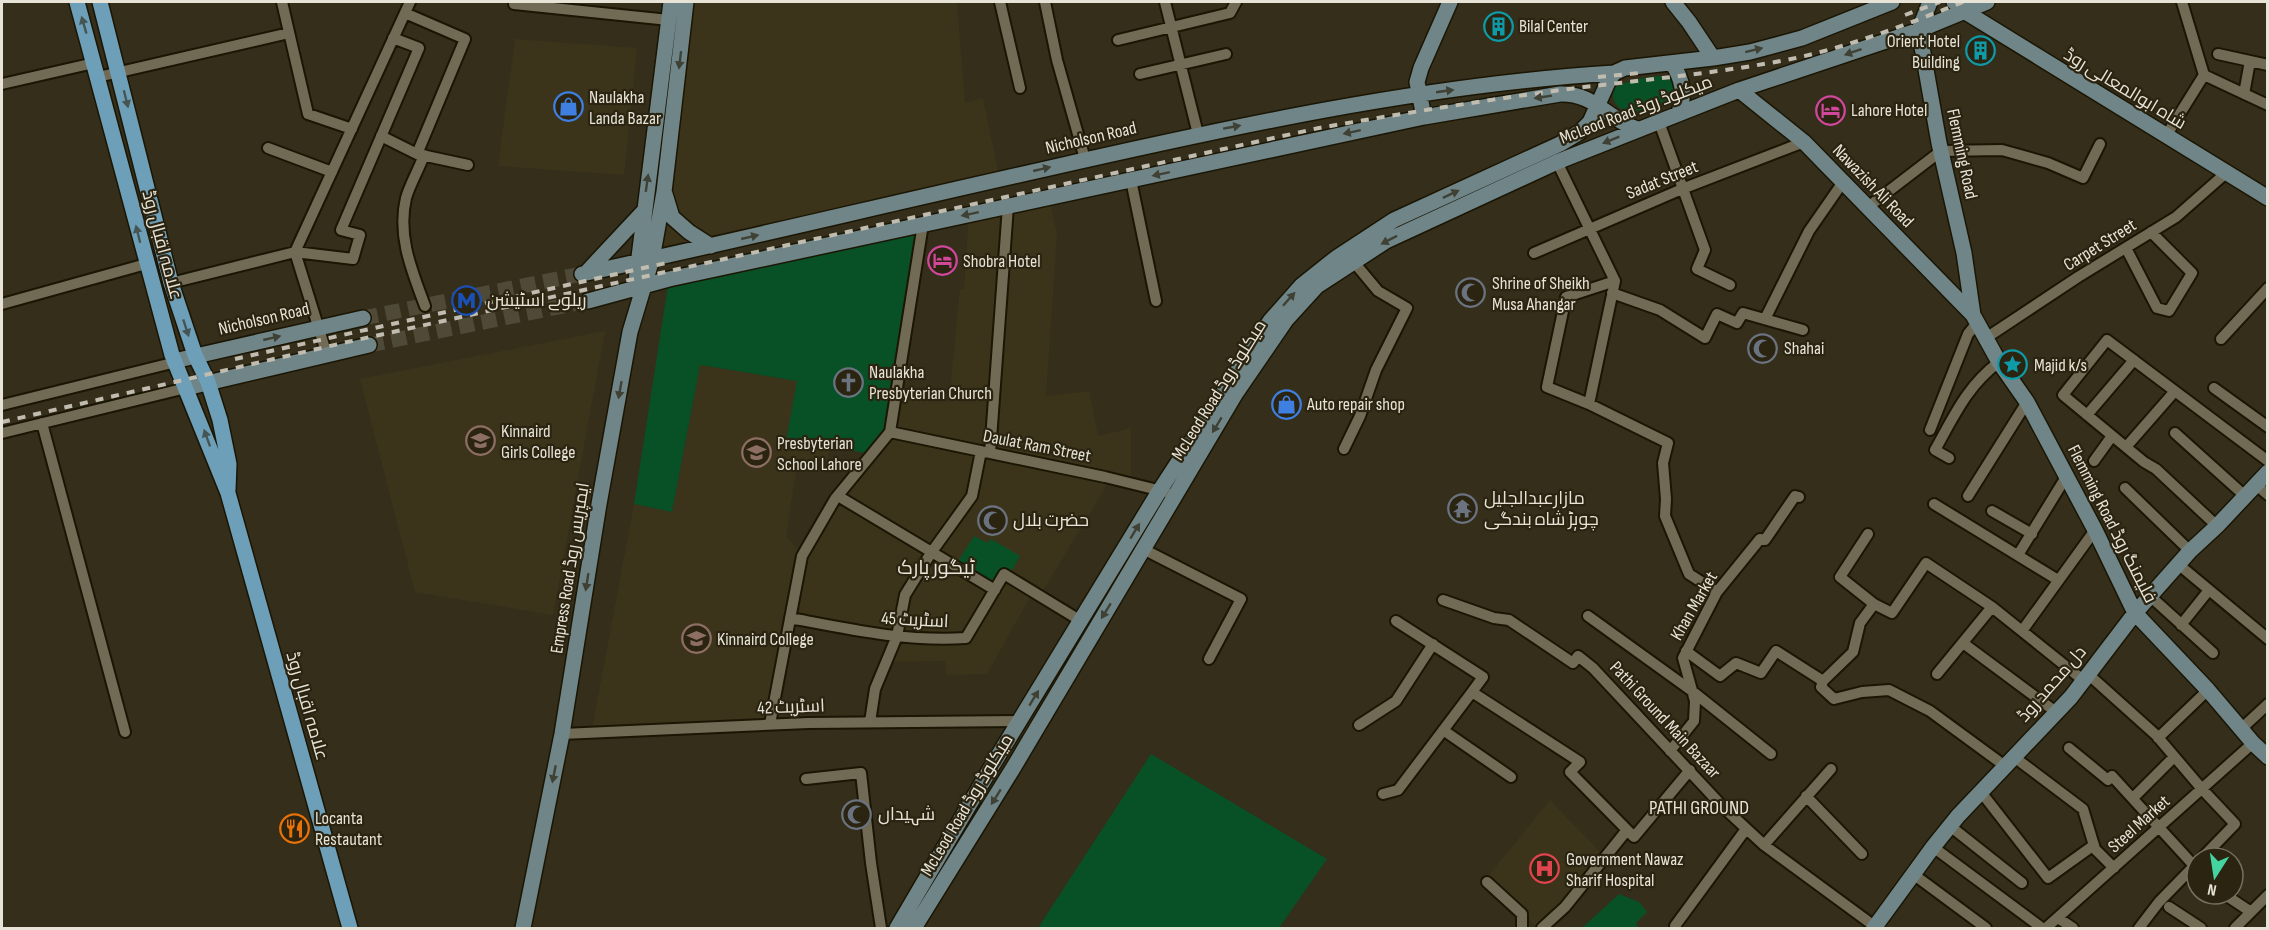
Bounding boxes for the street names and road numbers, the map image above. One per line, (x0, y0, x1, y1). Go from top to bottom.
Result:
street label: شاہ ابوالمعالی روڈ (2060, 44, 2190, 134)
street label: McLeod Road میکلوڈ روڈ (1557, 71, 1715, 149)
street label: Flemming Road (1942, 107, 1982, 201)
street label: Nicholson Road (1043, 117, 1139, 159)
street label: Nawazish Ali Road (1828, 140, 1918, 232)
street label: Sadat Street (1623, 156, 1701, 204)
street label: علامہ اقبال روڈ (137, 188, 187, 302)
street label: Carpet Street (2060, 214, 2141, 275)
street label: Nicholson Road (216, 298, 312, 340)
street label: McLeod Road میکلوڈ روڈ (1167, 316, 1271, 464)
street label: Daulat Ram Street (981, 425, 1093, 467)
street label: Flemming Road فلیمنگ روڈ (2063, 441, 2161, 607)
street label: Empress Road ایمپریس روڈ (546, 481, 595, 655)
street label: Khan Market (1666, 568, 1722, 644)
street label: اسٹریٹ 45 (881, 608, 949, 632)
street label: دل محمد روڈ (2013, 642, 2091, 726)
street label: علامہ اقبال روڈ (281, 649, 333, 763)
street label: Pathi Ground Main Bazaar (1605, 657, 1725, 783)
street label: اسٹریٹ 42 (757, 695, 825, 719)
street label: McLeod Road میکلوڈ روڈ (916, 730, 1018, 880)
street label: Steel Market (2104, 791, 2175, 857)

